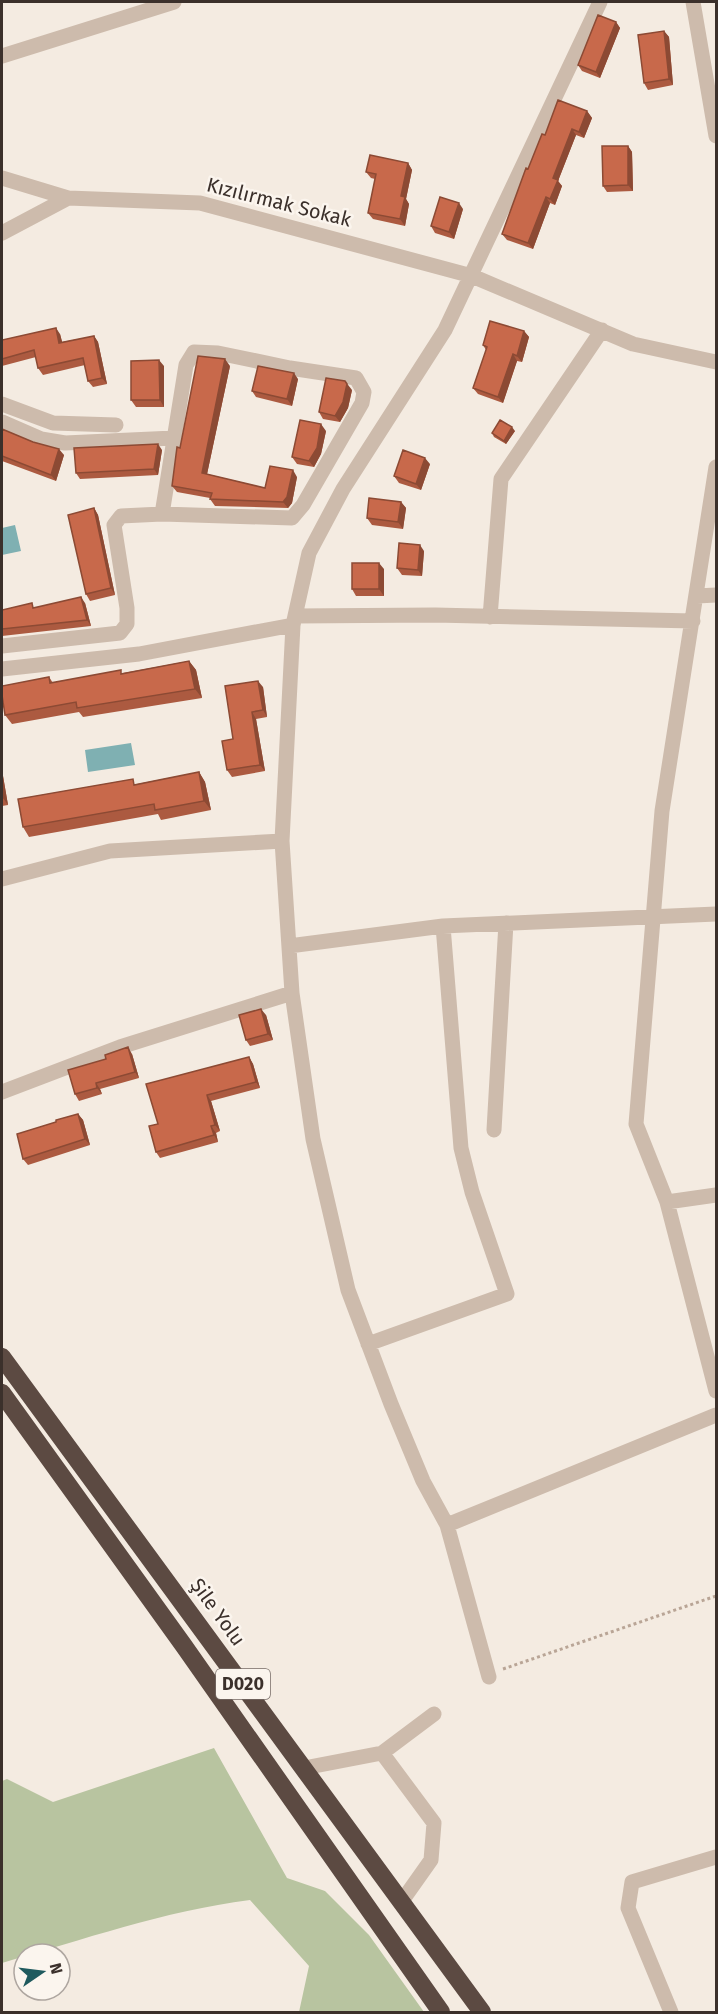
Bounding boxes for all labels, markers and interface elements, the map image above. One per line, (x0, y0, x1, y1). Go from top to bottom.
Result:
street label: Kızılırmak Sokak (204, 172, 355, 232)
street label: Şile Yolu (185, 1574, 250, 1651)
road number: D020 (216, 1669, 270, 1699)
north arrow (12, 1942, 72, 2002)
text: N (46, 1961, 67, 1976)

